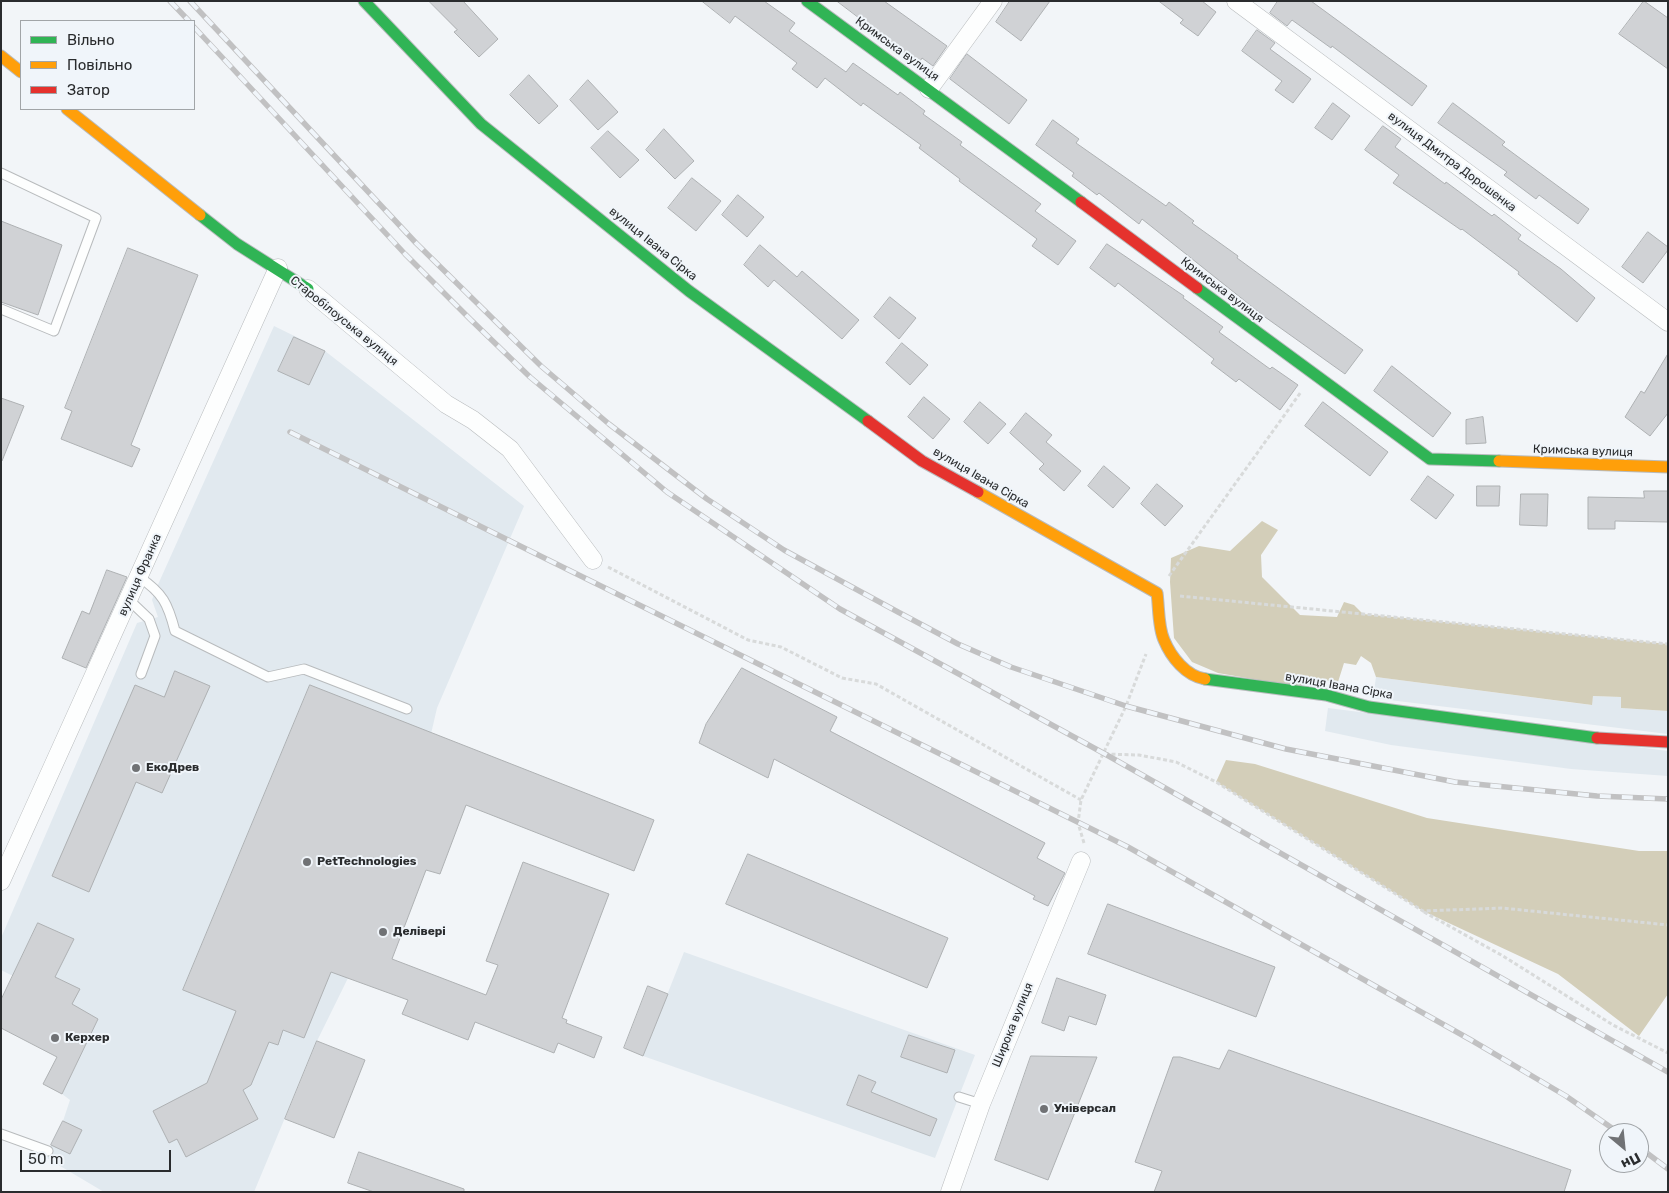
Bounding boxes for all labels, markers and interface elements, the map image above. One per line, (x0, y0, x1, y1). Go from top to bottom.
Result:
street label: Кримська вулиця (852, 14, 942, 84)
legend (20, 20, 195, 110)
text: Вільно (67, 31, 115, 49)
text: Повільно (67, 56, 132, 74)
text: Затор (67, 81, 110, 99)
street label: вулиця Дмитра Дорошенка (1385, 109, 1519, 215)
street label: вулиця Івана Сірка (606, 204, 700, 284)
street label: Кримська вулиця (1178, 254, 1266, 326)
street label: Старобілоуська вулиця (287, 273, 401, 369)
street label: Кримська вулиця (1533, 442, 1633, 460)
street label: вулиця Івана Сірка (930, 445, 1032, 511)
street label: вулиця Франка (115, 532, 165, 618)
street label: вулиця Івана Сірка (1284, 669, 1394, 703)
place label: ЕкоДрев (146, 761, 199, 775)
marker: ЕкоДрев (130, 762, 142, 774)
place label: PetTechnologies (317, 855, 416, 869)
marker: PetTechnologies (301, 856, 313, 868)
place label: Делівері (393, 925, 446, 939)
marker: Делівері (377, 926, 389, 938)
street label: Широка вулиця (989, 981, 1037, 1069)
place label: Керхер (65, 1031, 110, 1045)
marker: Керхер (49, 1032, 61, 1044)
place label: Універсал (1054, 1102, 1116, 1116)
marker: Універсал (1038, 1103, 1050, 1115)
north arrow (1599, 1123, 1649, 1173)
scale bar (22, 1140, 174, 1172)
text: Пн (1618, 1149, 1643, 1173)
text: 50 m (28, 1150, 63, 1168)

